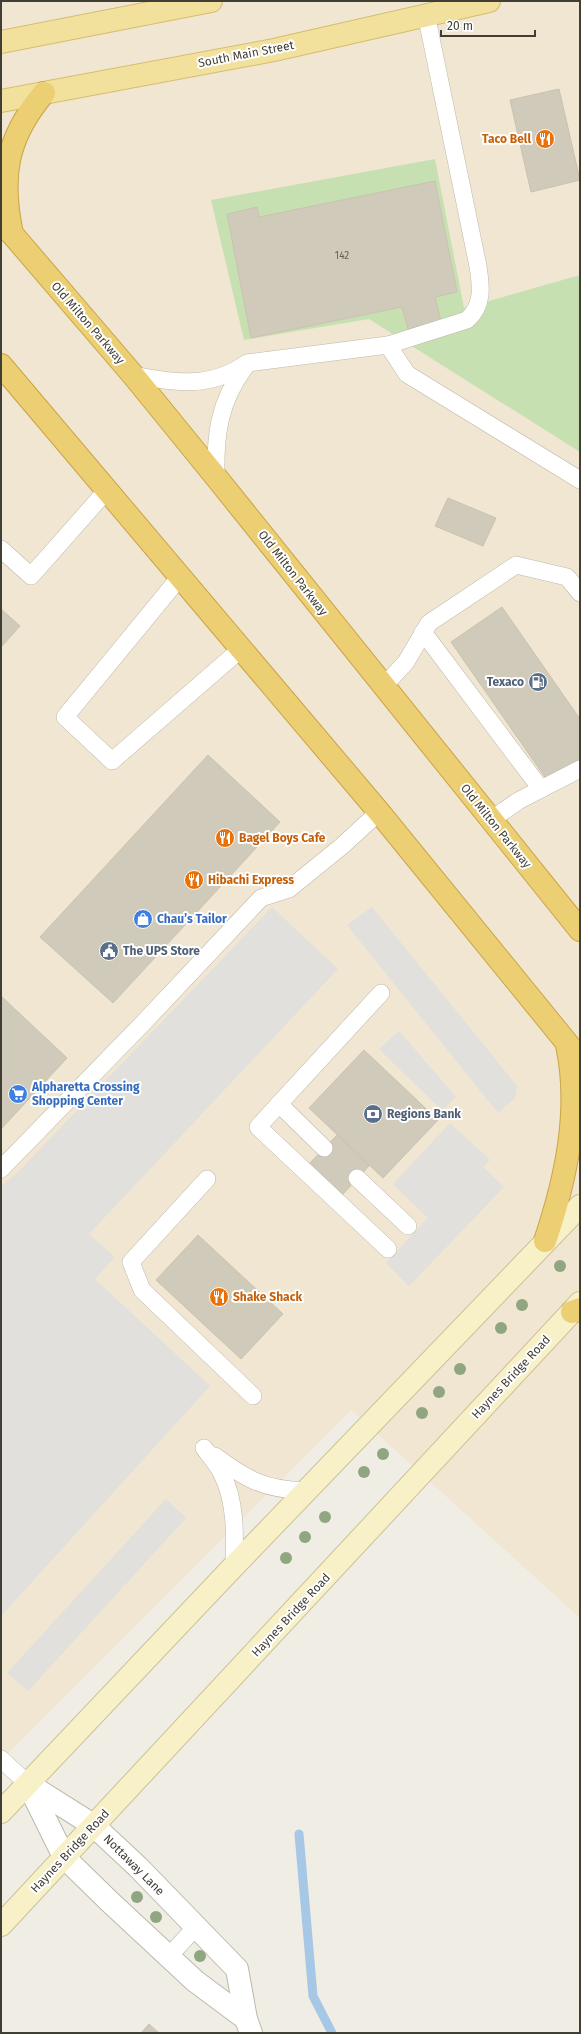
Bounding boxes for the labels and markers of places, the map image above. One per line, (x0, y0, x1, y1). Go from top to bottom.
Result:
restaurant icon: Taco Bell (534, 128, 556, 150)
place label: Taco Bell (482, 132, 531, 146)
fuel station icon: Texaco (527, 671, 549, 693)
place label: Texaco (487, 675, 524, 689)
restaurant icon: Bagel Boys Cafe (214, 827, 236, 849)
place label: Bagel Boys Cafe (239, 831, 326, 845)
restaurant icon: Hibachi Express (183, 869, 205, 891)
place label: Hibachi Express (208, 873, 294, 887)
shop icon: Chau’s Tailor (132, 908, 154, 930)
place label: Chau’s Tailor (157, 912, 227, 926)
public building icon: The UPS Store (98, 940, 120, 962)
place label: The UPS Store (123, 944, 200, 958)
place label: Alpharetta Crossing Shopping Center (31, 1080, 140, 1108)
supermarket icon: Alpharetta Crossing Shopping Center (7, 1083, 29, 1105)
bank icon: Regions Bank (362, 1103, 384, 1125)
place label: Regions Bank (387, 1107, 461, 1121)
restaurant icon: Shake Shack (208, 1286, 230, 1308)
place label: Shake Shack (233, 1290, 302, 1304)

